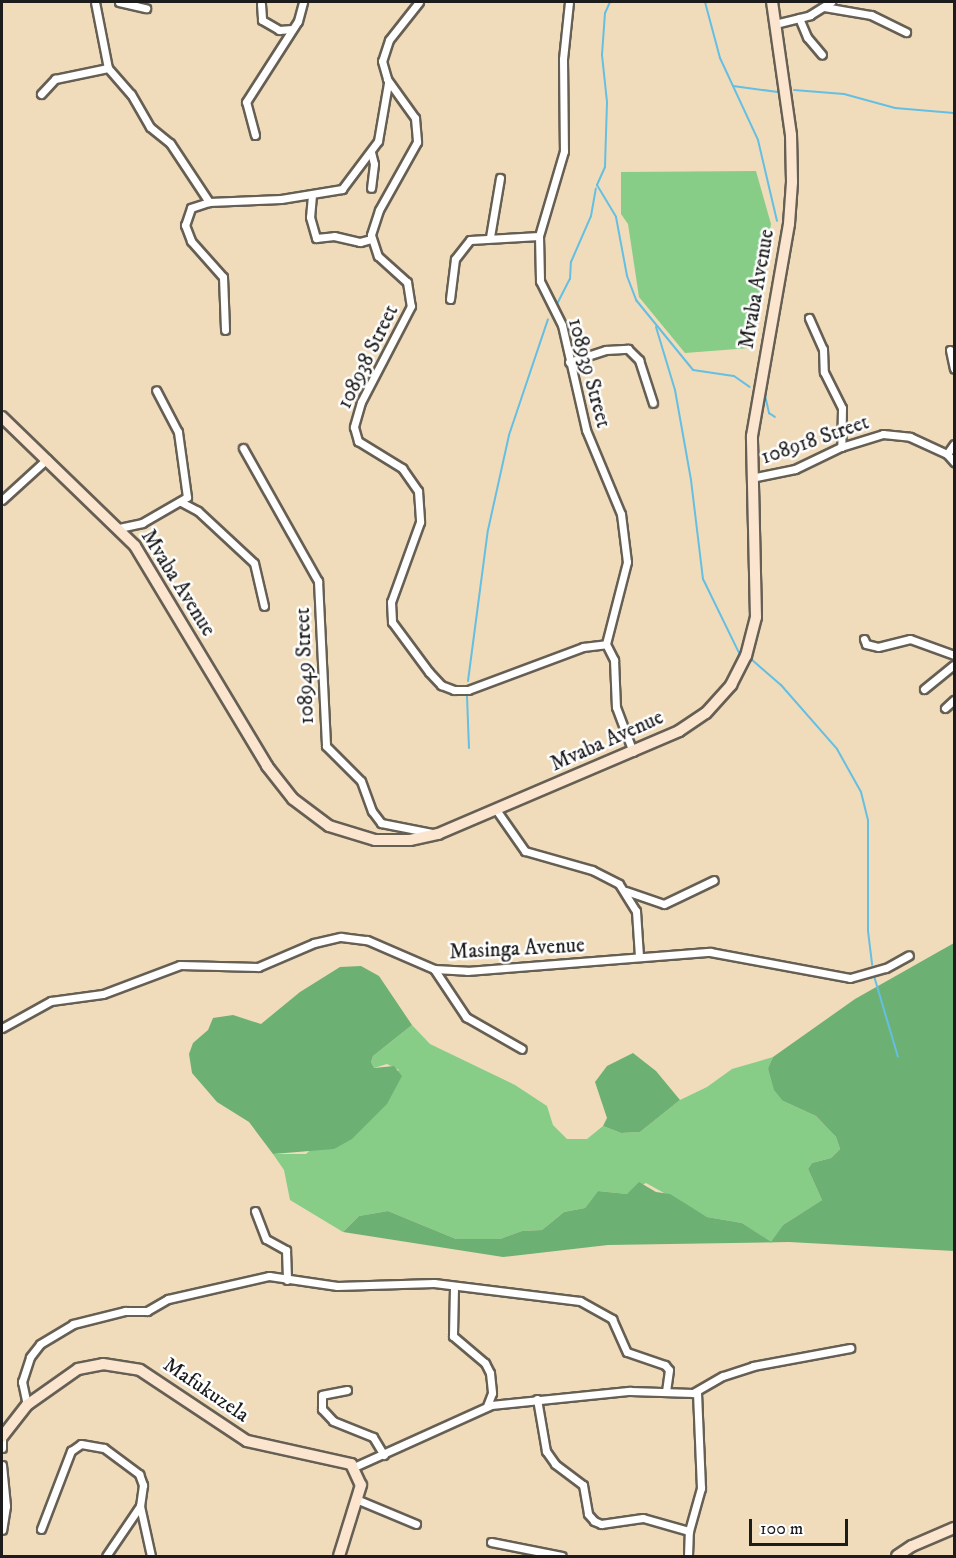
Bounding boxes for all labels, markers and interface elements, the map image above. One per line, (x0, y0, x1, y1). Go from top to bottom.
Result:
street label: Mvaba Avenue (734, 227, 780, 351)
street label: 108938 Street (332, 301, 404, 413)
street label: 108939 Street (562, 315, 616, 431)
street label: 108918 Street (758, 410, 872, 470)
street label: Mvaba Avenue (135, 525, 221, 641)
street label: 108949 Street (290, 607, 320, 725)
street label: Mvaba Avenue (547, 705, 667, 777)
street label: Masinga Avenue (449, 933, 585, 965)
street label: Mafukuzela (158, 1352, 254, 1428)
scale bar (752, 1507, 851, 1545)
text: 100 m (760, 1518, 803, 1540)

